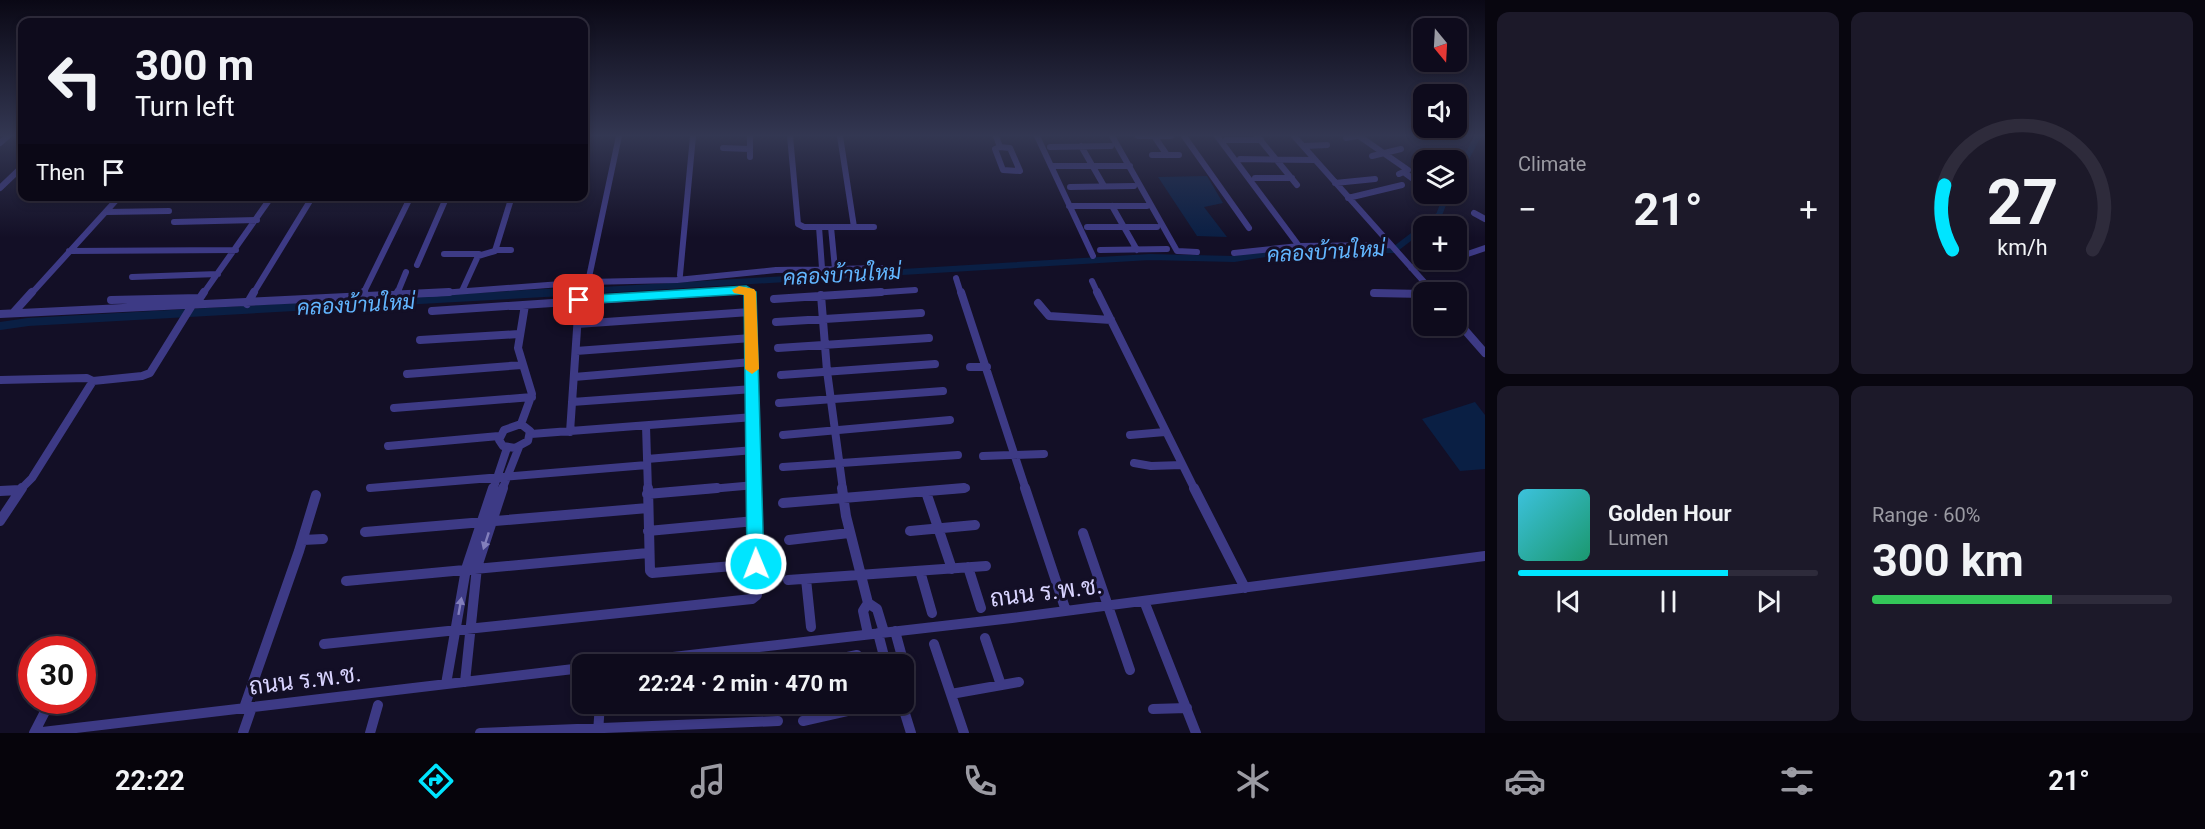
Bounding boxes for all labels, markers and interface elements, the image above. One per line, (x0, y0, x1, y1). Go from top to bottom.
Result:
north arrow (1413, 18, 1467, 72)
map controls (1413, 18, 1467, 336)
text: 300 m (135, 41, 254, 90)
icon: left (36, 42, 114, 120)
button: sound (1413, 84, 1467, 138)
text: Turn left (135, 91, 235, 123)
button: layers (1413, 150, 1467, 204)
text: Climate (1518, 152, 1586, 176)
icon: arrive (97, 156, 130, 189)
text: Then (36, 160, 85, 185)
text: 27 (1986, 166, 2058, 239)
text: 21° (1633, 183, 1703, 236)
text: − (1518, 190, 1537, 229)
text: + (1799, 190, 1818, 229)
button: + (1413, 216, 1467, 270)
text: km/h (1997, 235, 2047, 260)
water label: คลองบ้านใหม่ (1266, 236, 1387, 267)
water label: คลองบ้านใหม่ (782, 259, 903, 290)
pin (553, 274, 604, 325)
button: − (1413, 282, 1467, 336)
icon: arrive (562, 283, 595, 316)
water label: คลองบ้านใหม่ (296, 289, 417, 320)
text: Golden Hour (1608, 501, 1732, 526)
text: Range · 60% (1872, 503, 1980, 527)
text: Lumen (1608, 526, 1669, 550)
one-way arrow (481, 532, 490, 550)
position arrow (724, 532, 788, 596)
text: 300 km (1872, 534, 2024, 587)
street label: ถนน ร.พ.ช. (988, 571, 1104, 613)
icon: previous (1552, 585, 1585, 618)
icon: pause (1652, 585, 1685, 618)
icon: next (1752, 585, 1785, 618)
one-way arrow (456, 596, 465, 615)
speed limit sign: 30 (18, 636, 96, 714)
street label: ถนน ร.พ.ช. (247, 659, 363, 701)
text: 22:24 · 2 min · 470 m (638, 671, 848, 696)
icon: directions (415, 760, 457, 802)
icon: music (687, 760, 729, 802)
icon: phone (959, 760, 1001, 802)
icon: climate (1232, 760, 1274, 802)
icon: car (1504, 760, 1546, 802)
icon: filters (1776, 760, 1818, 802)
text: 22:22 (115, 765, 185, 797)
text: 21° (2048, 765, 2090, 797)

